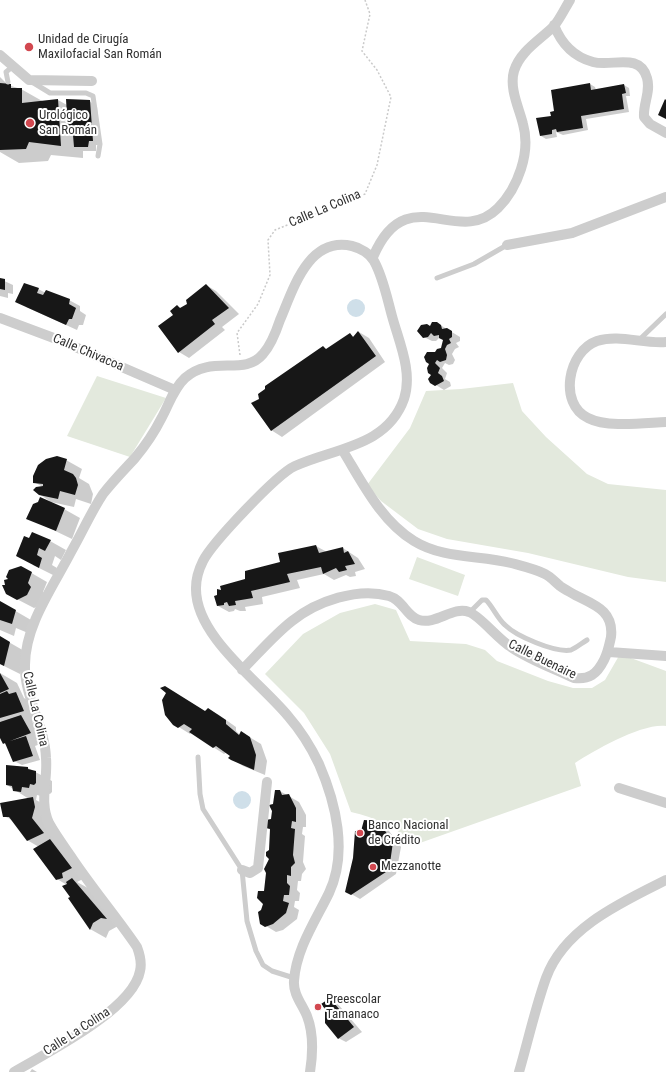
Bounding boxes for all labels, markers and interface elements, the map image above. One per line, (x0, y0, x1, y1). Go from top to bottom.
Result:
place label: Unidad de Cirugía Maxilofacial San Román (38, 32, 162, 63)
marker: Unidad de Cirugía Maxilofacial San Román (23, 41, 35, 53)
place label: Urológico San Román (39, 108, 97, 139)
marker: Urológico San Román (24, 117, 36, 129)
street label: Calle La Colina (287, 187, 363, 231)
street label: Calle Chivacoa (50, 331, 126, 375)
street label: Calle Buenaire (506, 637, 578, 683)
street label: Calle La Colina (19, 670, 51, 748)
place label: Banco Nacional de Crédito (368, 818, 448, 849)
marker: Banco Nacional de Crédito (355, 828, 365, 838)
place label: Mezzanotte (381, 859, 441, 875)
marker: Mezzanotte (368, 862, 378, 872)
place label: Preescolar Tamanaco (326, 992, 381, 1023)
marker: Preescolar Tamanaco (313, 1002, 323, 1012)
street label: Calle La Colina (41, 1005, 113, 1059)

